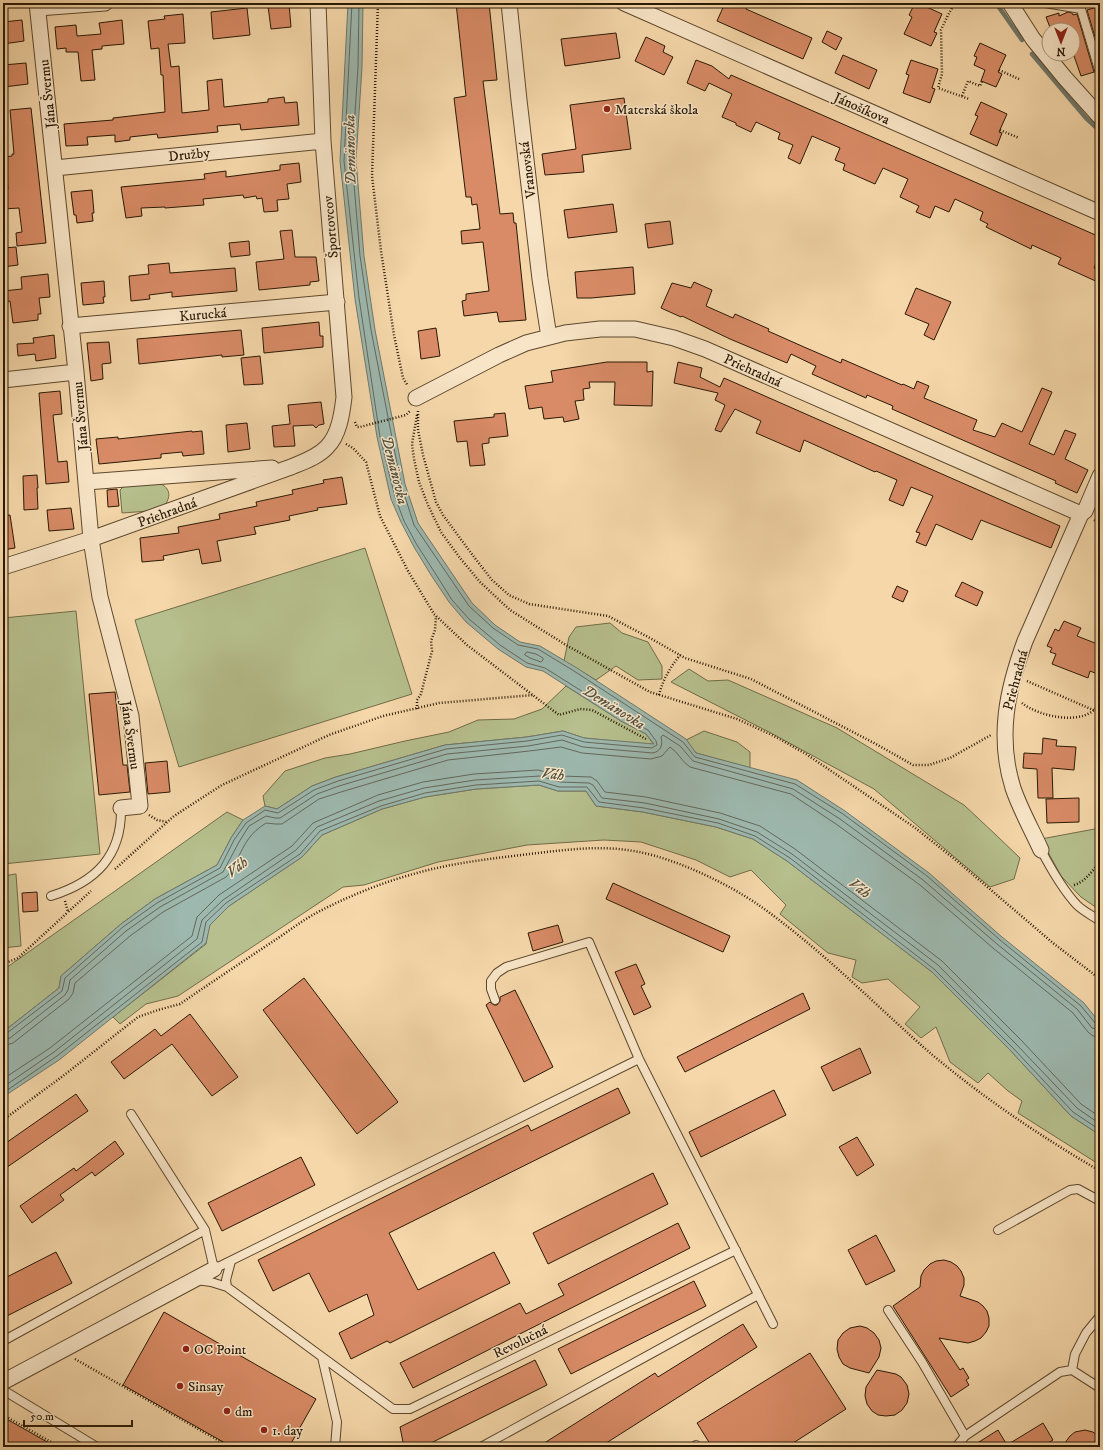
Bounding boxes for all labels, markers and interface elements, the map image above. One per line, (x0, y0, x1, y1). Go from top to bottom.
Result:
north arrow (1041, 22, 1081, 62)
text: N (1056, 44, 1066, 58)
street label: Jána Švermu (35, 58, 61, 131)
street label: Jánošíkova (829, 88, 892, 129)
place label: Materská škola (615, 101, 698, 119)
marker: Materská škola (602, 104, 612, 114)
water label: Demänovka (340, 115, 361, 185)
street label: Vranovská (516, 140, 541, 200)
street label: Družby (167, 144, 211, 166)
street label: Športovcov (319, 194, 343, 259)
street label: Kurucká (179, 304, 228, 326)
street label: Priehradná (721, 350, 784, 392)
street label: Jána Švermu (69, 381, 93, 453)
water label: Demänovka (377, 434, 412, 506)
street label: Priehradná (135, 494, 199, 532)
street label: Priehradná (999, 648, 1033, 712)
water label: Demänovka (579, 681, 649, 734)
street label: Jána Švermu (116, 698, 144, 771)
water label: Váh (541, 764, 565, 785)
water label: Váh (223, 853, 252, 882)
water label: Váh (845, 874, 875, 903)
street label: Revolučná (490, 1321, 551, 1363)
place label: OC Point (194, 1341, 247, 1359)
marker: OC Point (181, 1344, 191, 1354)
place label: Sinsay (188, 1378, 224, 1396)
marker: Sinsay (175, 1381, 185, 1391)
scale bar (24, 1402, 132, 1428)
place label: dm (235, 1403, 253, 1421)
marker: dm (222, 1406, 232, 1416)
text: 50 m (30, 1409, 54, 1424)
place label: 1. day (272, 1422, 303, 1440)
marker: 1. day (259, 1425, 269, 1435)

